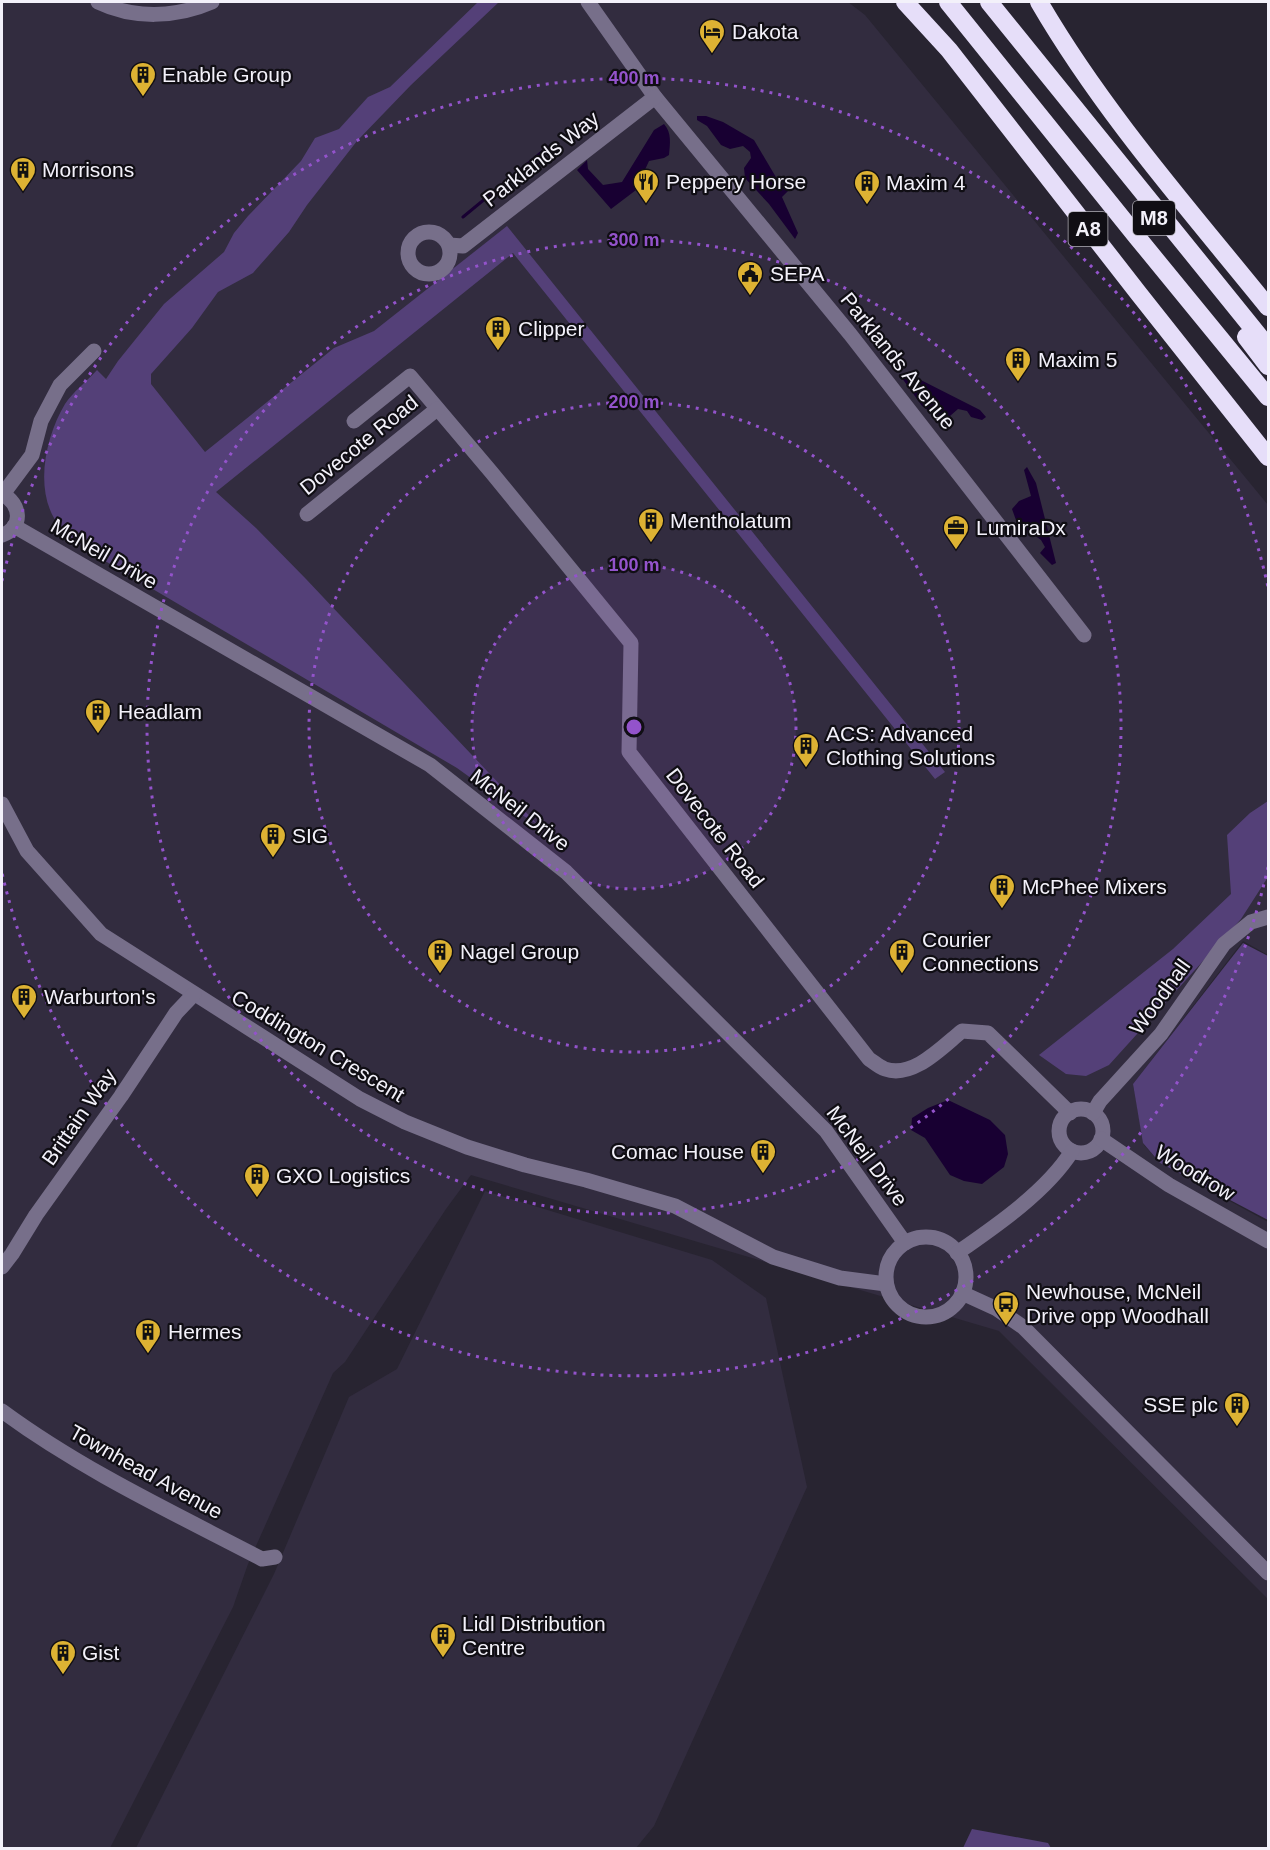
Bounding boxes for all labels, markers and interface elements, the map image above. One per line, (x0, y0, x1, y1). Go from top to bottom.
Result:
hotel icon: Dakota (697, 17, 727, 55)
place label: Dakota (732, 20, 799, 43)
building icon: Enable Group (128, 60, 158, 98)
place label: Enable Group (162, 63, 292, 86)
text: 400 m (608, 68, 660, 88)
street label: Parklands Way (478, 106, 603, 211)
building icon: Morrisons (8, 155, 38, 193)
place label: Morrisons (42, 158, 134, 181)
restaurant icon: Peppery Horse (631, 167, 661, 205)
building icon: Maxim 4 (852, 168, 882, 206)
place label: Peppery Horse (666, 170, 806, 193)
place label: Maxim 4 (886, 171, 966, 194)
road number: M8 (1133, 201, 1175, 235)
road number: A8 (1068, 212, 1108, 246)
text: 300 m (608, 230, 660, 250)
public building icon: SEPA (735, 259, 765, 297)
place label: SEPA (770, 262, 824, 285)
street label: Parklands Avenue (836, 288, 960, 434)
building icon: Clipper (483, 314, 513, 352)
place label: Clipper (518, 317, 585, 340)
building icon: Maxim 5 (1003, 345, 1033, 383)
place label: Maxim 5 (1038, 348, 1117, 371)
street label: Dovecote Road (295, 390, 422, 499)
text: 200 m (608, 392, 660, 412)
building icon: Mentholatum (636, 506, 666, 544)
place label: Mentholatum (670, 509, 791, 532)
office icon: LumiraDx (941, 513, 971, 551)
street label: McNeil Drive (47, 514, 162, 593)
place label: LumiraDx (976, 516, 1066, 539)
text: 100 m (608, 555, 660, 575)
building icon: Headlam (83, 697, 113, 735)
place label: Headlam (118, 700, 202, 723)
centre of rings (624, 717, 644, 737)
place label: ACS: Advanced Clothing Solutions (826, 722, 995, 769)
building icon: ACS: Advanced Clothing Solutions (791, 731, 821, 769)
street label: McNeil Drive (466, 764, 574, 855)
street label: Dovecote Road (662, 764, 769, 892)
building icon: SIG (258, 821, 288, 859)
place label: SIG (292, 824, 328, 847)
building icon: McPhee Mixers (987, 872, 1017, 910)
place label: McPhee Mixers (1022, 875, 1167, 898)
place label: Courier Connections (922, 928, 1039, 975)
building icon: Nagel Group (425, 937, 455, 975)
building icon: Courier Connections (887, 937, 917, 975)
place label: Nagel Group (460, 940, 579, 963)
street label: Woodhall (1125, 955, 1195, 1039)
building icon: Warburton's (9, 982, 39, 1020)
place label: Warburton's (44, 985, 156, 1008)
street label: Coddington Crescent (228, 985, 409, 1106)
street label: Brittain Way (37, 1064, 121, 1169)
street label: McNeil Drive (822, 1101, 912, 1210)
building icon: Comac House (748, 1137, 778, 1175)
place label: Comac House (611, 1140, 744, 1163)
street label: Woodrow (1151, 1140, 1240, 1206)
building icon: GXO Logistics (242, 1161, 272, 1199)
place label: GXO Logistics (276, 1164, 410, 1187)
place label: Newhouse, McNeil Drive opp Woodhall (1026, 1280, 1209, 1327)
bus stop icon: Newhouse, McNeil Drive opp Woodhall (991, 1289, 1021, 1327)
building icon: Hermes (133, 1317, 163, 1355)
place label: Hermes (168, 1320, 242, 1343)
building icon: SSE plc (1222, 1390, 1252, 1428)
place label: SSE plc (1143, 1393, 1218, 1416)
street label: Townhead Avenue (66, 1420, 227, 1523)
place label: Lidl Distribution Centre (462, 1612, 606, 1659)
building icon: Lidl Distribution Centre (428, 1621, 458, 1659)
building icon: Gist (48, 1638, 78, 1676)
place label: Gist (82, 1641, 120, 1664)

